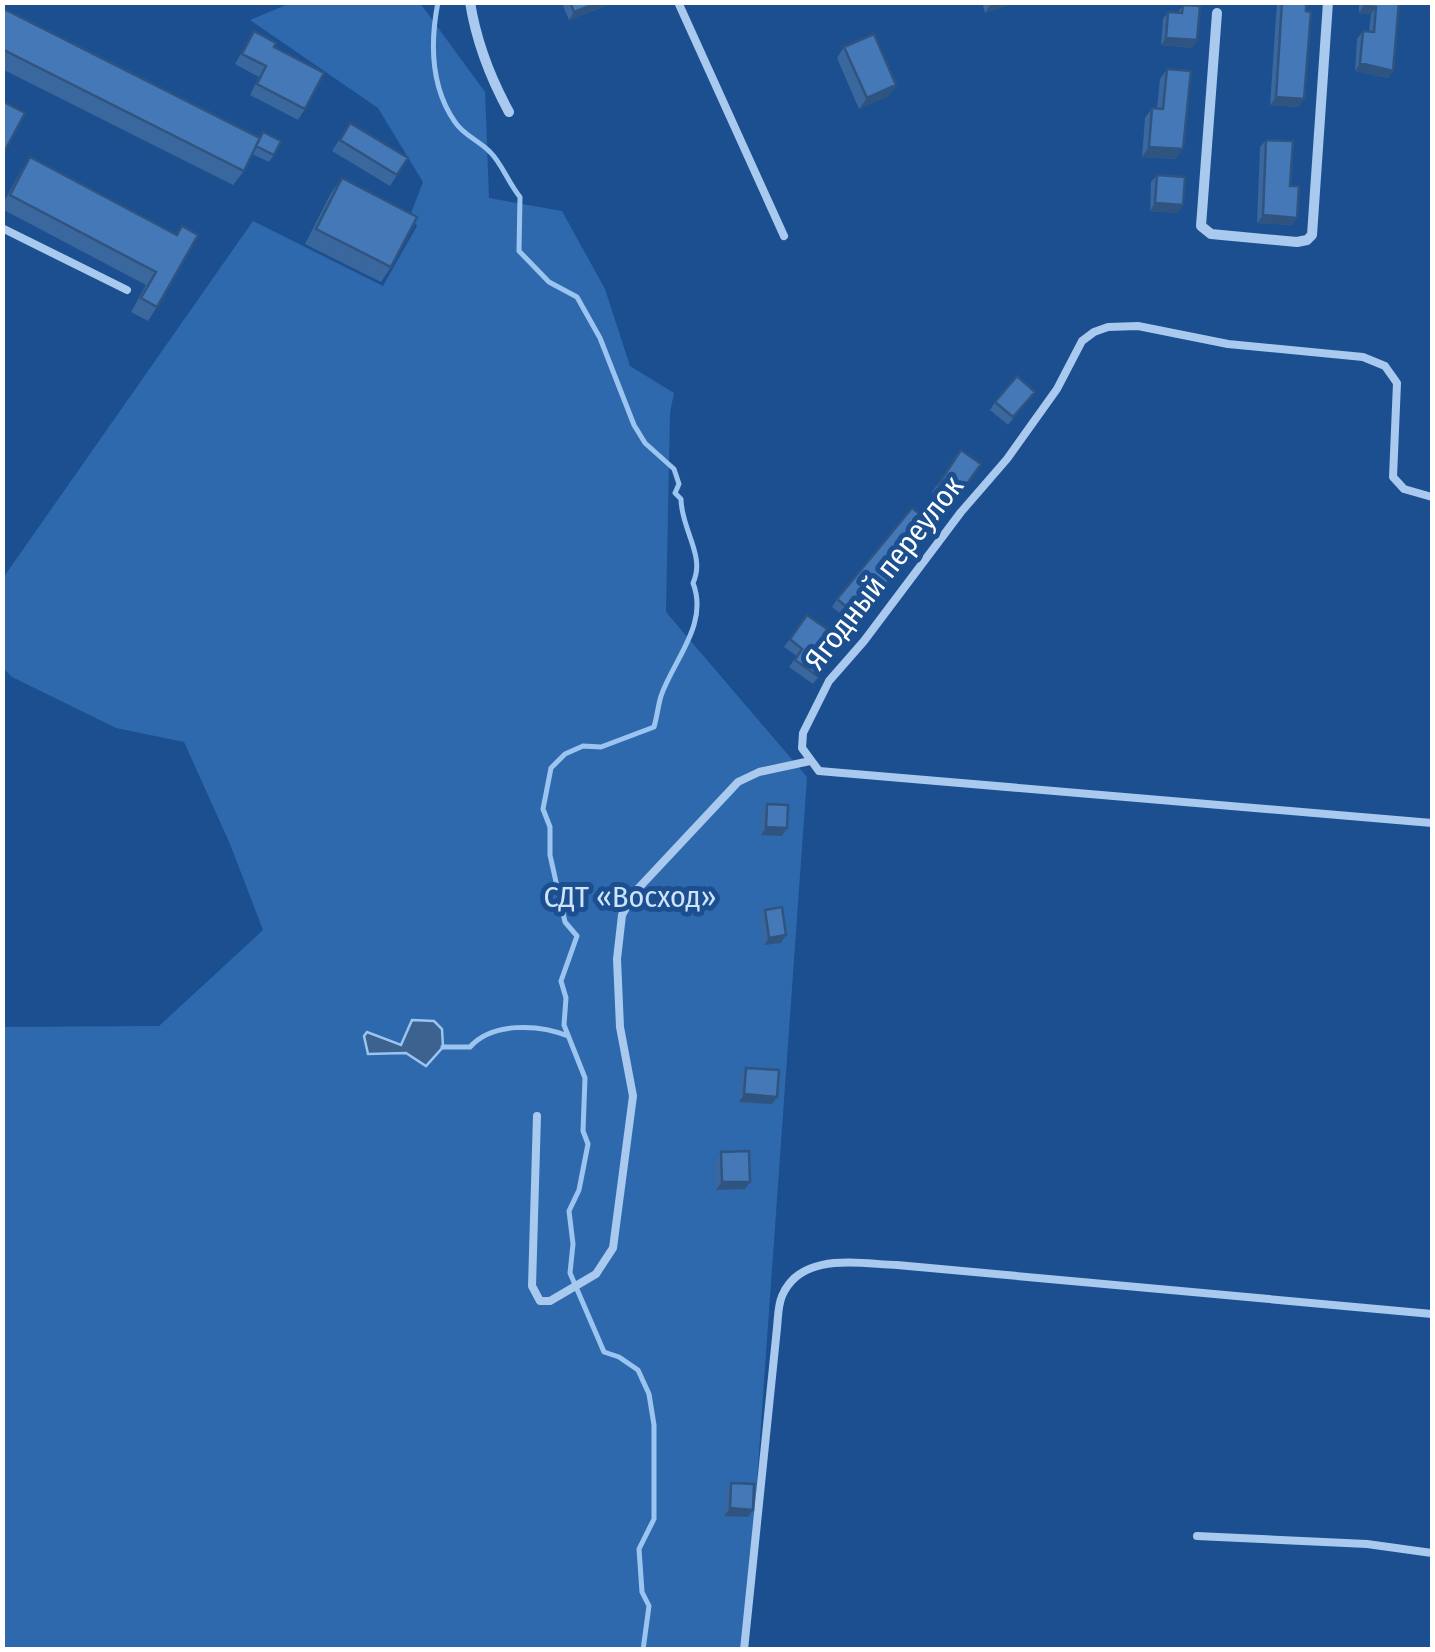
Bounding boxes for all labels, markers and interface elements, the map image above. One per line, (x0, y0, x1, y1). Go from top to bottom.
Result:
street label: Ягодный переулок (797, 469, 971, 677)
park label: СДТ «Восход» (543, 879, 717, 915)

